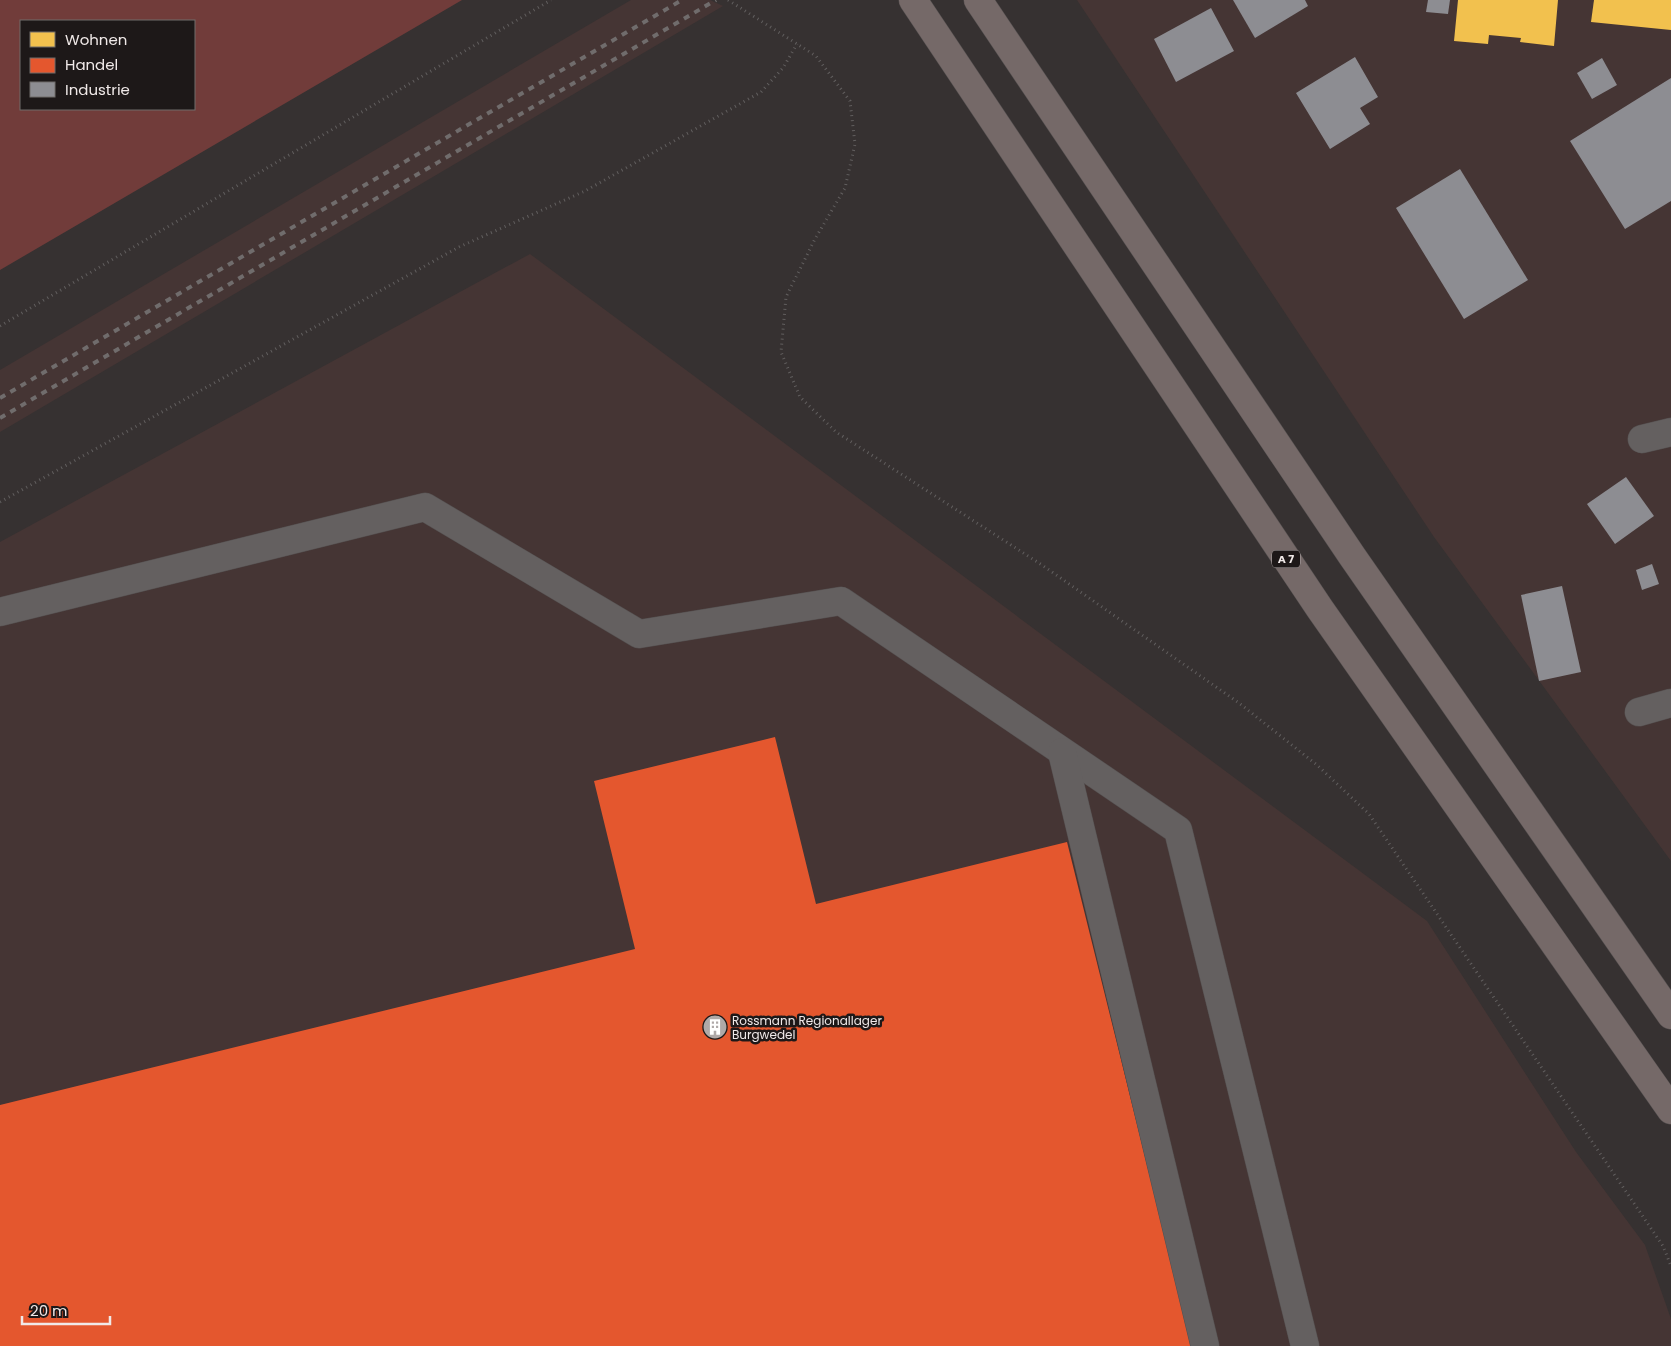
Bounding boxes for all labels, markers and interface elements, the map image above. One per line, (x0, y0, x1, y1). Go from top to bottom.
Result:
legend (20, 20, 195, 110)
text: Wohnen (65, 29, 127, 50)
text: Handel (65, 54, 118, 75)
text: Industrie (65, 79, 130, 100)
road number: A 7 (1272, 550, 1300, 568)
place label: Rossmann Regionallager Burgwedel (732, 1012, 882, 1043)
building icon: Rossmann Regionallager Burgwedel (702, 1014, 728, 1040)
scale bar (22, 1294, 110, 1326)
text: 20 m (30, 1300, 68, 1321)

